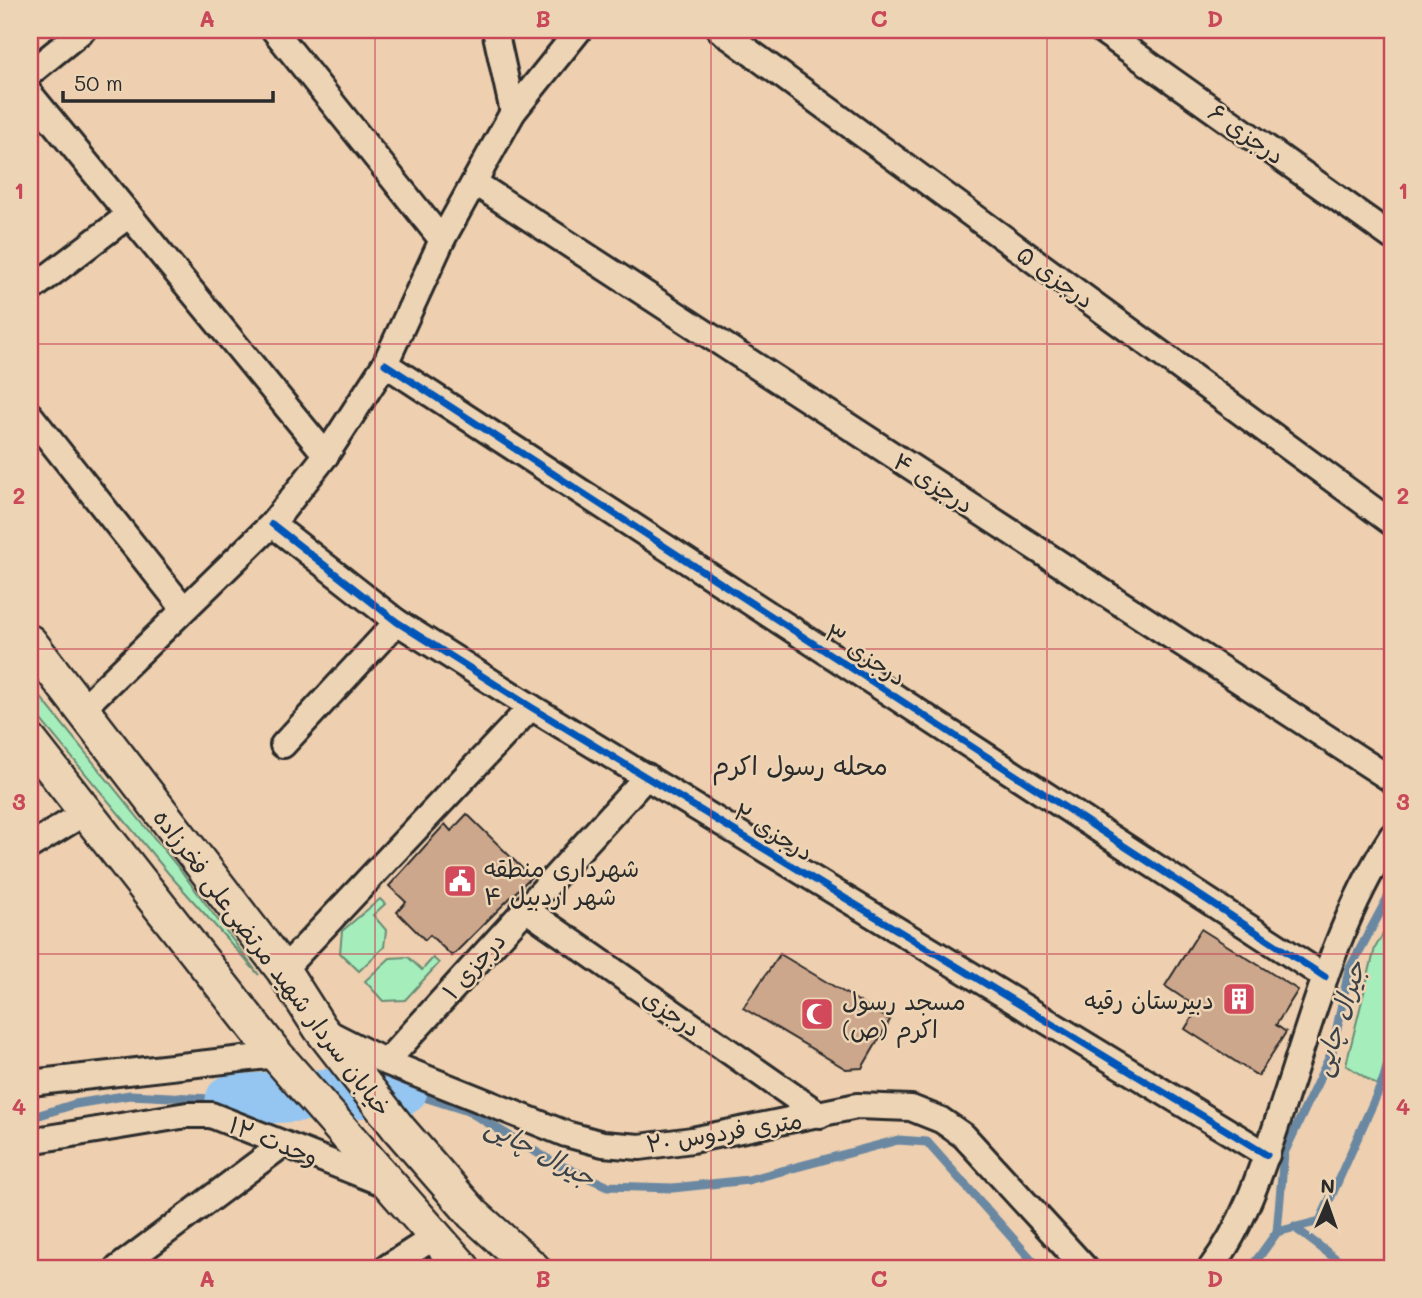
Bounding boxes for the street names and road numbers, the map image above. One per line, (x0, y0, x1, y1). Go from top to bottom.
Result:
street label: درجزی ۶ (1203, 96, 1291, 170)
street label: درجزی ۵ (1011, 238, 1101, 314)
street label: درجزی ۴ (888, 445, 980, 519)
street label: درجزی ۳ (819, 616, 913, 692)
street label: درجزی ۲ (728, 795, 820, 867)
street label: خیابان سردار شهید مرتضی‌علی فخرزاده (146, 802, 399, 1122)
street label: درجزی ۱ (435, 925, 511, 1005)
street label: درجزی (637, 981, 707, 1043)
street label: ۲۰ متری فردوس (644, 1103, 804, 1159)
street label: وحدت ۱۲ (225, 1108, 323, 1172)

